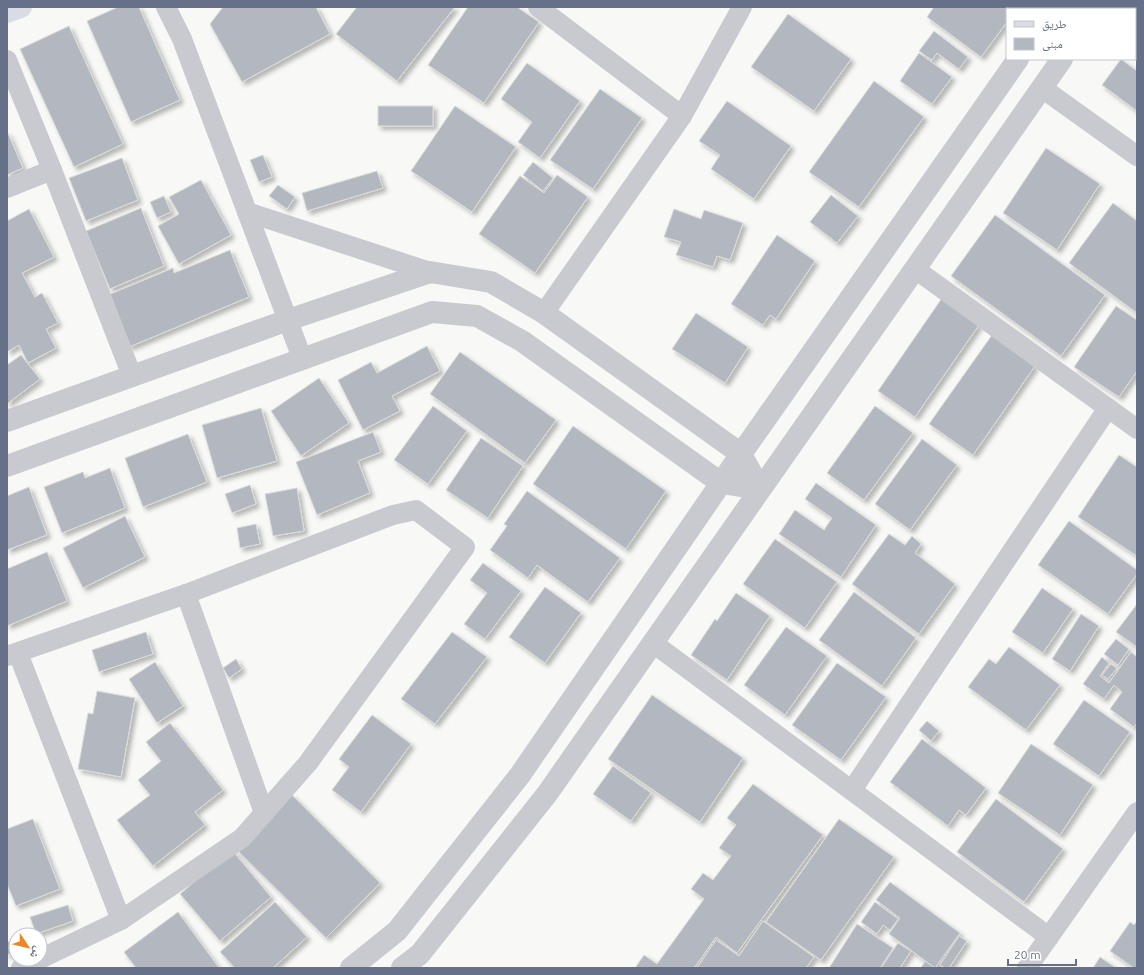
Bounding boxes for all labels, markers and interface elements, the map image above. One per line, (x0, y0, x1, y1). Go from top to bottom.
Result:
legend (1006, 8, 1136, 60)
text: طريق (1042, 17, 1067, 31)
text: مبنى (1042, 37, 1063, 51)
north arrow (8, 927, 48, 967)
scale bar (1008, 941, 1076, 967)
text: ش (26, 943, 44, 961)
text: 20 m (1014, 948, 1041, 961)

